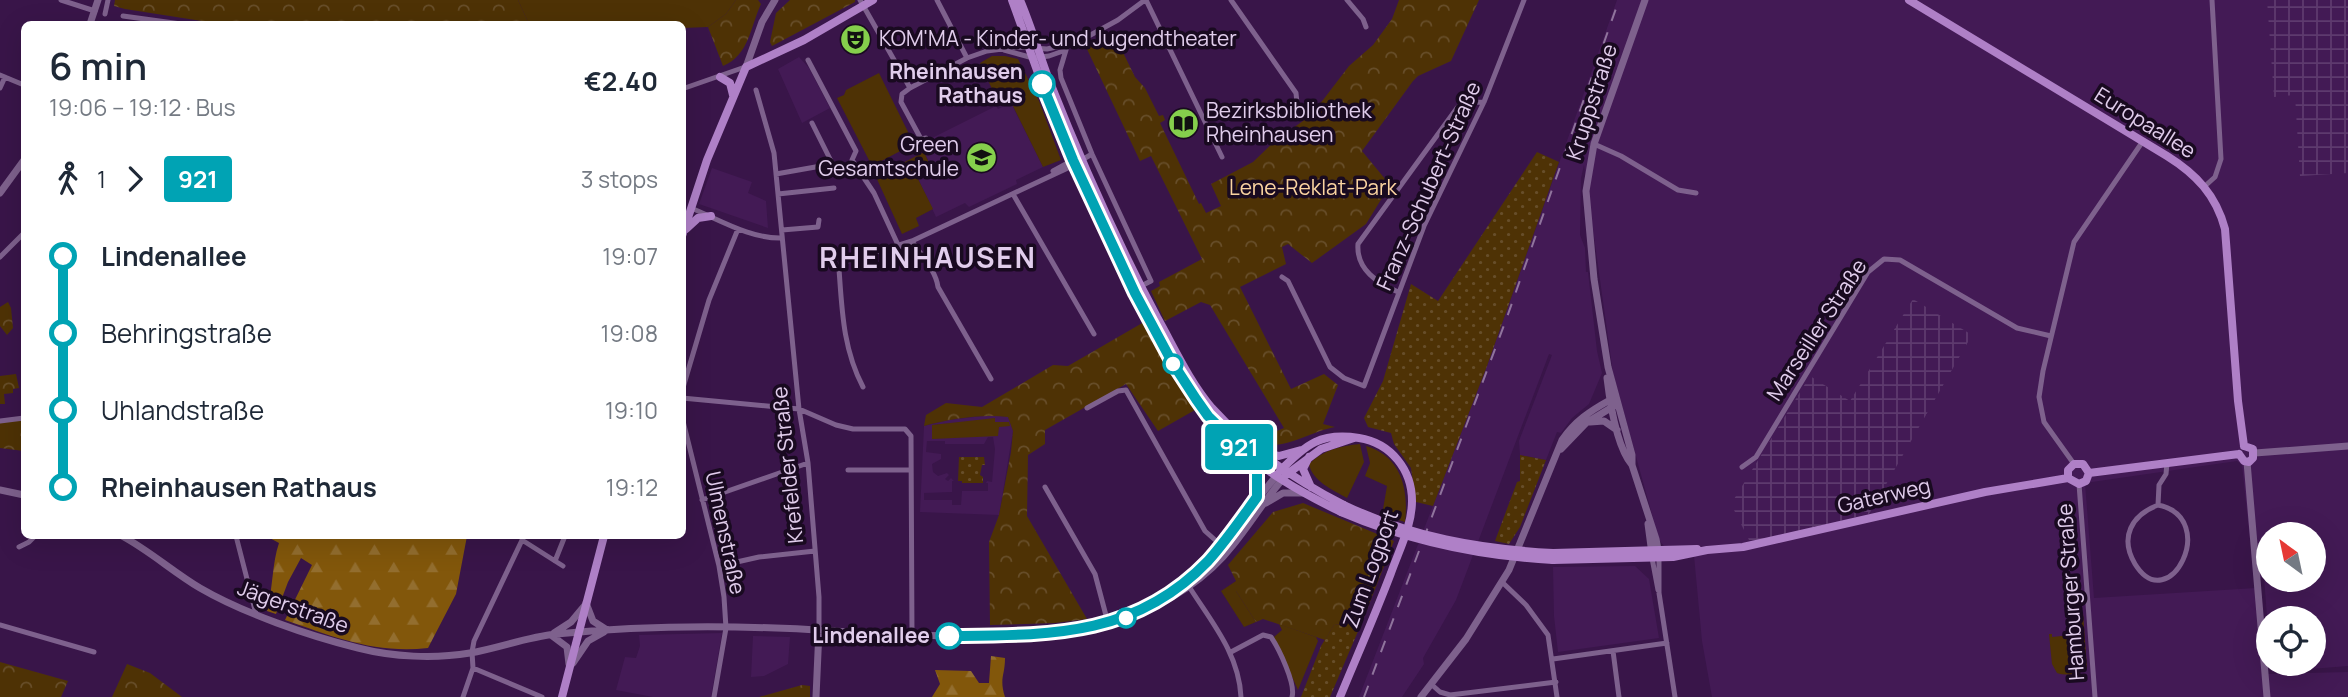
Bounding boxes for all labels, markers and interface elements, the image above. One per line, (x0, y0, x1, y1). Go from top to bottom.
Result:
theatre icon: KOM'MA - Kinder- und Jugendtheater (839, 22, 873, 56)
place label: KOM'MA - Kinder- und Jugendtheater (879, 24, 1237, 52)
text: 6 min (49, 39, 147, 91)
street label: Kruppstraße (1559, 40, 1623, 163)
place label: Rheinhausen Rathaus (889, 57, 1023, 109)
text: €2.40 (584, 63, 658, 99)
marker: Rheinhausen Rathaus (1029, 71, 1055, 97)
street label: Franz-Schubert-Straße (1369, 77, 1487, 294)
street label: Europaallee (2090, 80, 2201, 164)
text: 19:06 – 19:12 · Bus (49, 91, 235, 123)
place label: Bezirksbibliothek Rheinhausen (1206, 96, 1372, 148)
library icon: Bezirksbibliothek Rheinhausen (1166, 106, 1200, 140)
place label: Green Gesamtschule (818, 130, 959, 182)
school or university icon: Green Gesamtschule (965, 140, 999, 174)
icon: walk (49, 160, 87, 198)
icon: forward (116, 160, 154, 198)
text: 921 (178, 162, 218, 195)
text: 1 (97, 163, 106, 195)
text: 3 stops (581, 163, 658, 195)
park label: Lene-Reklat-Park (1229, 173, 1397, 201)
text: Lindenallee (101, 238, 247, 274)
district label: RHEINHAUSEN (819, 238, 1037, 276)
text: 19:07 (602, 240, 658, 272)
street label: Marseiller Straße (1760, 253, 1872, 406)
text: Behringstraße (101, 315, 272, 351)
text: 19:08 (601, 317, 658, 349)
unlabelled marker (1163, 354, 1183, 374)
street label: Krefelder Straße (765, 385, 809, 545)
text: Uhlandstraße (101, 392, 264, 428)
text: 19:10 (605, 394, 658, 426)
line badge: 921 (1199, 424, 1279, 470)
text: 921 (1219, 430, 1259, 463)
text: Rheinhausen Rathaus (101, 469, 377, 505)
street label: Ulmenstraße (699, 469, 753, 597)
text: 19:12 (606, 471, 658, 503)
street label: Gaterweg (1834, 471, 1933, 519)
street label: Hamburger Straße (2050, 503, 2090, 682)
street label: Zum Logport (1336, 506, 1404, 632)
north arrow (2256, 522, 2326, 592)
map controls (2256, 522, 2326, 676)
street label: Jägerstraße (234, 573, 353, 639)
button: locate (2256, 606, 2326, 676)
unlabelled marker (1116, 608, 1136, 628)
place label: Lindenallee (812, 621, 930, 649)
marker: Lindenallee (936, 623, 962, 649)

